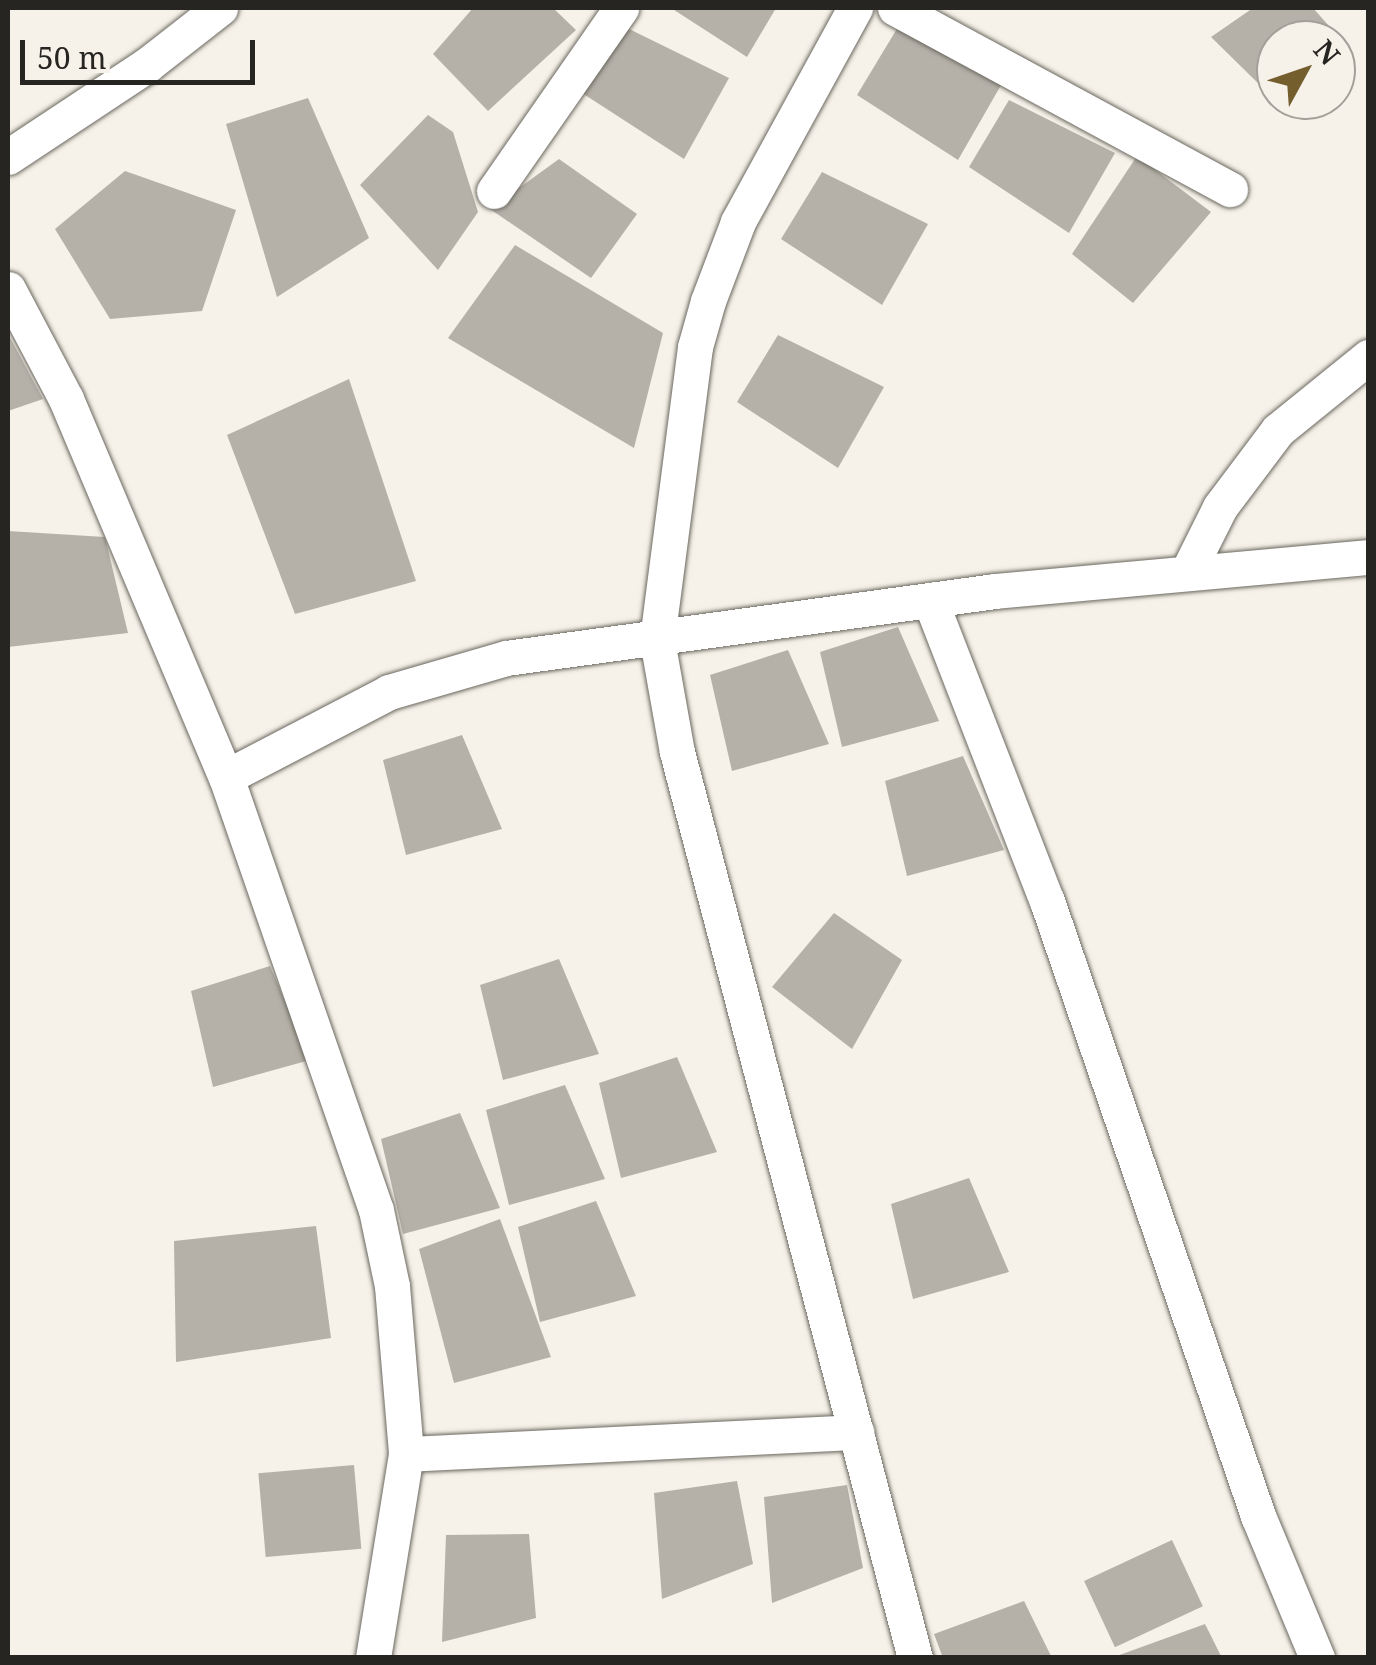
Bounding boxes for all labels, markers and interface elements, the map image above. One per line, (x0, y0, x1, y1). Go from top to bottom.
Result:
scale bar (25, 20, 260, 82)
north arrow (1256, 20, 1356, 120)
text: N (1306, 31, 1349, 73)
text: 50 m (37, 37, 107, 78)

